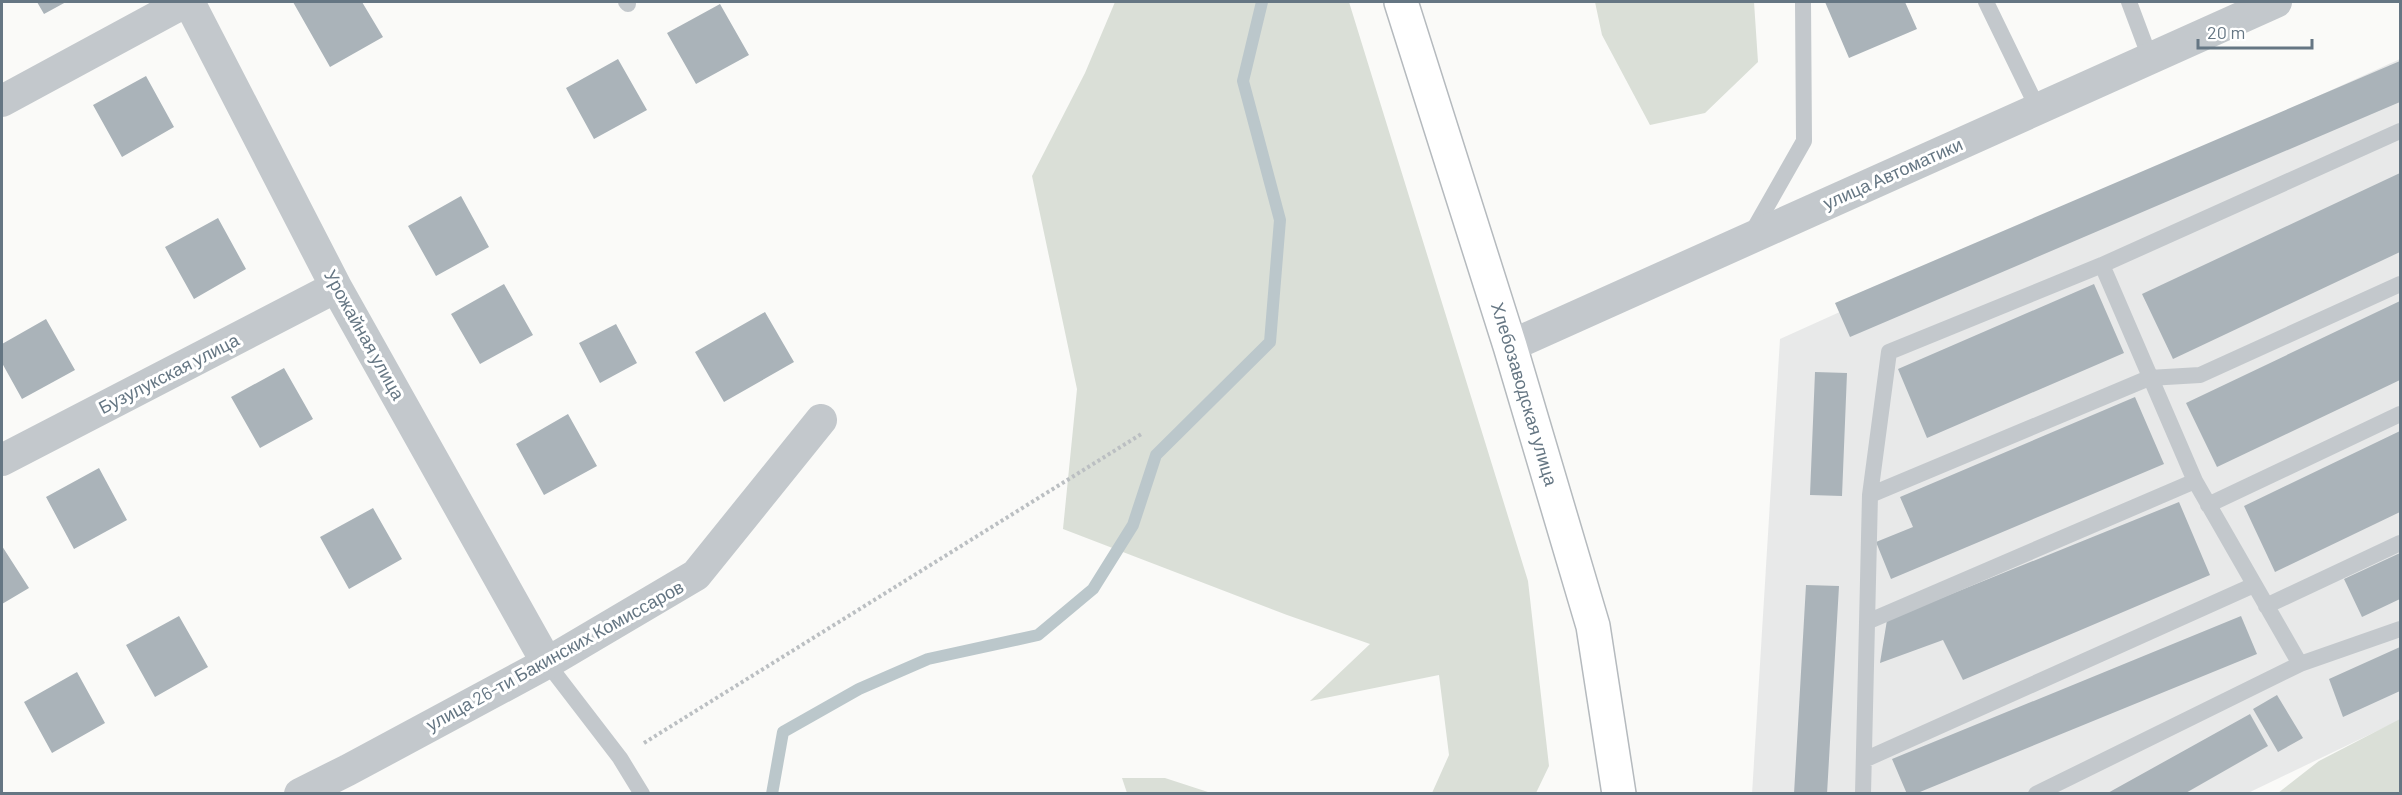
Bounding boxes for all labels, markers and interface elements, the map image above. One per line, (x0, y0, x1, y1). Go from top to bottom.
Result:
scale bar (2198, 12, 2312, 50)
text: 20 m (2207, 21, 2245, 43)
street label: улица Автоматики (1819, 132, 1966, 214)
street label: Урожайная улица (320, 266, 410, 404)
street label: Хлебозаводская улица (1487, 299, 1563, 489)
street label: Бузулукская улица (95, 328, 243, 418)
street label: улица 26-ти Бакинских Комиссаров (422, 575, 687, 735)

